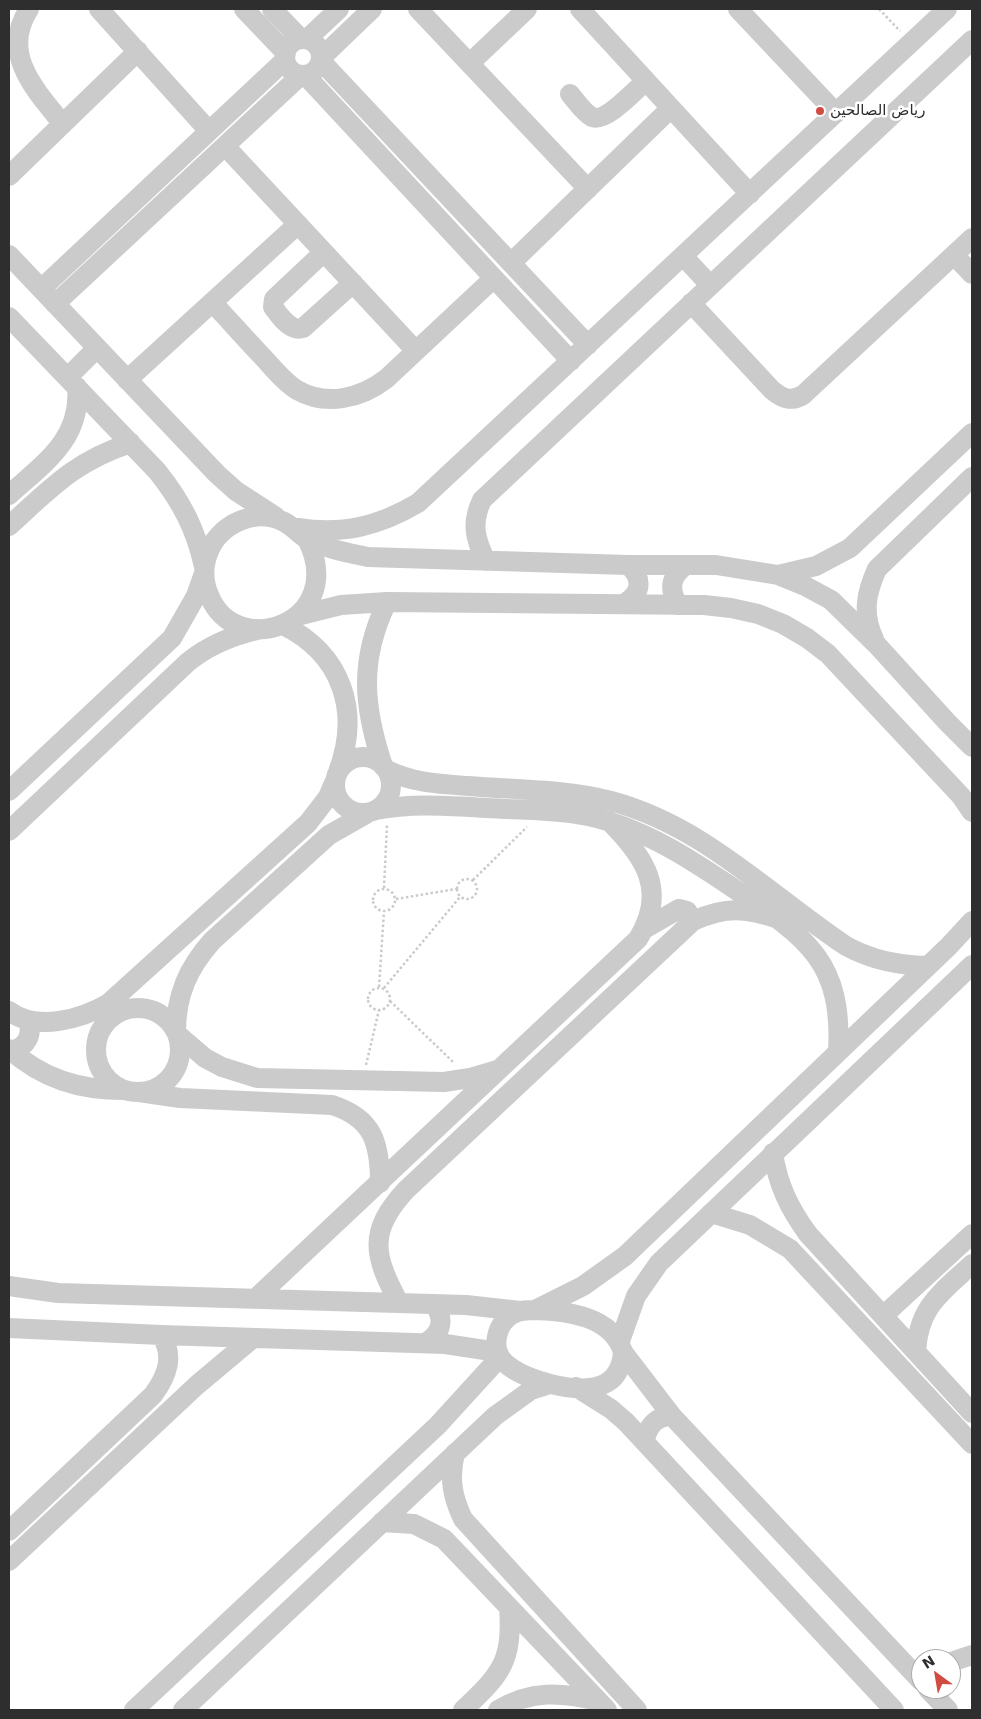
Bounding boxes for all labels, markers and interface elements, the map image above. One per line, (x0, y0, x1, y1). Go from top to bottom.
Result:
place label: رياض الصالحين (830, 102, 925, 120)
marker: رياض الصالحين (814, 105, 826, 117)
north arrow (911, 1649, 961, 1699)
text: N (919, 1652, 938, 1672)

